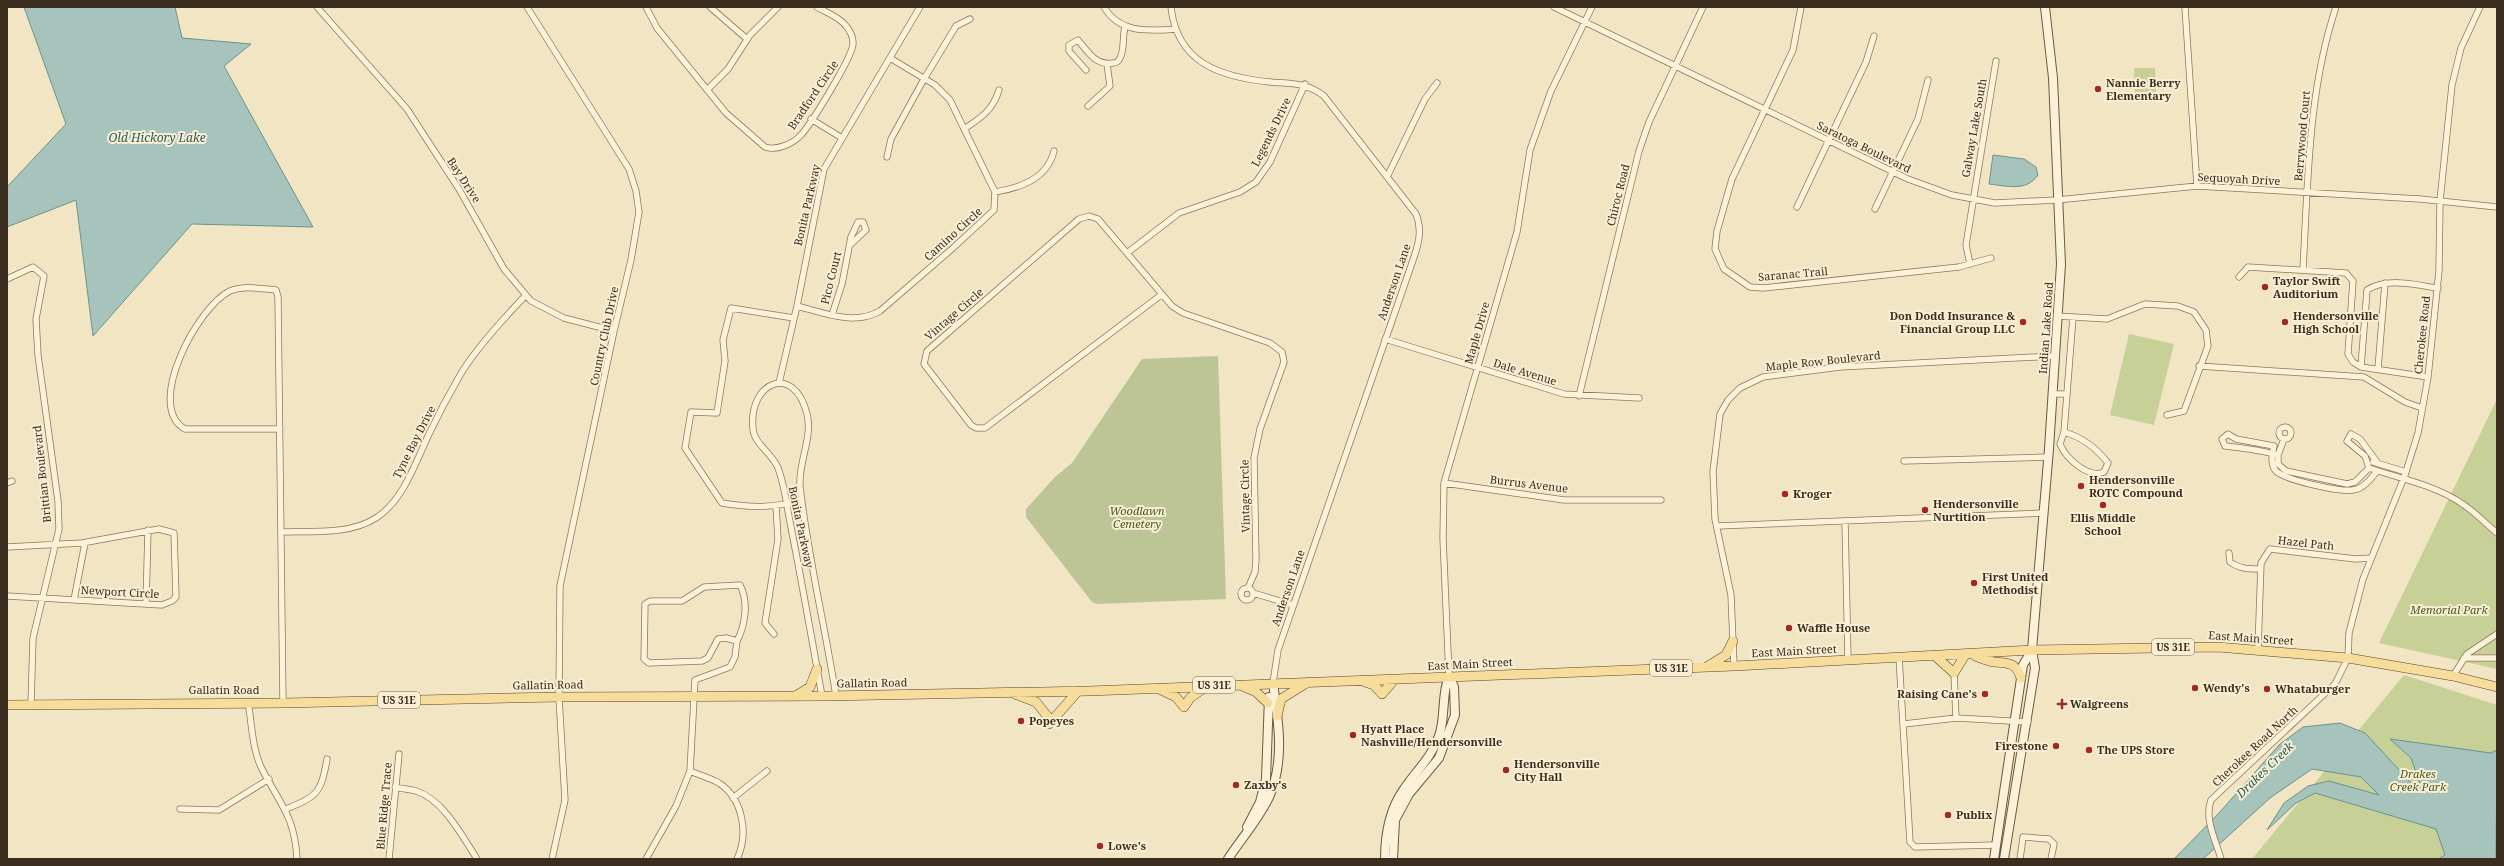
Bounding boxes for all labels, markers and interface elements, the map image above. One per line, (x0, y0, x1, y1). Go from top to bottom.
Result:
street label: Bradford Circle (784, 57, 841, 132)
place label: Nannie Berry Elementary (2106, 75, 2181, 103)
street label: Galway Lake South (1957, 77, 1990, 179)
marker: Nannie Berry Elementary (2093, 84, 2103, 94)
street label: Berrywood Court (2290, 90, 2313, 182)
street label: Legends Drive (1247, 95, 1294, 169)
street label: Saratoga Boulevard (1815, 117, 1914, 176)
water label: Old Hickory Lake (108, 129, 206, 146)
street label: Bay Drive (444, 154, 485, 205)
street label: Bonita Parkway (790, 162, 823, 247)
street label: Chiroc Road (1603, 162, 1633, 228)
street label: Sequoyah Drive (2197, 169, 2281, 188)
street label: Camino Circle (920, 203, 985, 264)
street label: Anderson Lane (1373, 241, 1414, 322)
street label: Pico Court (817, 250, 844, 306)
street label: Saranac Trail (1758, 263, 1829, 284)
place label: Taylor Swift Auditorium (2273, 273, 2341, 301)
street label: Indian Lake Road (2035, 281, 2056, 374)
marker: Taylor Swift Auditorium (2260, 282, 2270, 292)
street label: Vintage Circle (921, 284, 986, 343)
street label: Country Club Drive (586, 285, 621, 387)
street label: Cherokee Road (2410, 295, 2433, 375)
street label: Maple Drive (1460, 300, 1493, 366)
place label: Don Dodd Insurance & Financial Group LLC (1890, 308, 2015, 336)
place label: Hendersonville High School (2293, 308, 2379, 336)
marker: Don Dodd Insurance & Financial Group LLC (2018, 317, 2028, 327)
marker: Hendersonville High School (2280, 317, 2290, 327)
street label: Maple Row Boulevard (1765, 347, 1881, 374)
street label: Dale Avenue (1492, 355, 1559, 388)
street label: Tyne Bay Drive (389, 403, 438, 481)
street label: Brittian Boulevard (29, 424, 54, 523)
street label: Vintage Circle (1236, 459, 1253, 533)
street label: Burrus Avenue (1489, 471, 1569, 496)
place label: Hendersonville ROTC Compound (2089, 472, 2183, 500)
marker: Hendersonville ROTC Compound (2076, 481, 2086, 491)
street label: Bonita Parkway (786, 485, 818, 570)
place label: Kroger (1793, 486, 1832, 501)
marker: Kroger (1780, 489, 1790, 499)
place label: Hendersonville Nurtition (1933, 496, 2019, 524)
marker: Ellis Middle School (2098, 500, 2108, 510)
park label: Woodlawn Cemetery (1109, 503, 1165, 531)
marker: Hendersonville Nurtition (1920, 505, 1930, 515)
place label: Ellis Middle School (2070, 510, 2136, 538)
street label: Hazel Path (2277, 532, 2335, 553)
street label: Anderson Lane (1267, 547, 1308, 628)
place label: First United Methodist (1982, 569, 2048, 597)
marker: First United Methodist (1969, 578, 1979, 588)
street label: Newport Circle (80, 582, 160, 601)
park label: Memorial Park (2409, 602, 2489, 617)
place label: Waffle House (1797, 620, 1870, 635)
marker: Waffle House (1784, 623, 1794, 633)
street label: East Main Street (2208, 627, 2294, 648)
road number: US 31E (2152, 639, 2194, 655)
street label: East Main Street (1751, 641, 1837, 660)
street label: East Main Street (1427, 654, 1513, 673)
road number: US 31E (1650, 660, 1692, 676)
street label: Gallatin Road (836, 674, 908, 691)
street label: Gallatin Road (512, 676, 584, 693)
road number: US 31E (1193, 677, 1235, 693)
place label: Wendy's (2203, 680, 2250, 695)
place label: Whataburger (2275, 681, 2350, 696)
street label: Gallatin Road (189, 682, 260, 697)
marker: Wendy's (2190, 683, 2200, 693)
marker: Whataburger (2262, 684, 2272, 694)
place label: Raising Cane's (1897, 686, 1977, 701)
marker: Raising Cane's (1980, 689, 1990, 699)
road number: US 31E (378, 692, 420, 708)
place label: Walgreens (2070, 696, 2129, 711)
marker: Walgreens (2057, 699, 2067, 709)
street label: Cherokee Road North (2209, 702, 2301, 789)
place label: Popeyes (1029, 713, 1074, 728)
marker: Popeyes (1016, 716, 1026, 726)
place label: Hyatt Place Nashville/Hendersonville (1361, 721, 1502, 749)
marker: Hyatt Place Nashville/Hendersonville (1348, 730, 1358, 740)
water label: Drakes Creek (2231, 737, 2298, 802)
place label: Firestone (1995, 738, 2048, 753)
marker: Firestone (2051, 741, 2061, 751)
place label: The UPS Store (2097, 742, 2175, 757)
marker: The UPS Store (2084, 745, 2094, 755)
place label: Hendersonville City Hall (1514, 756, 1600, 784)
street label: Blue Ridge Trace (372, 762, 395, 850)
marker: Hendersonville City Hall (1501, 765, 1511, 775)
park label: Drakes Creek Park (2390, 766, 2447, 794)
place label: Zaxby's (1244, 777, 1287, 792)
marker: Zaxby's (1231, 780, 1241, 790)
place label: Publix (1956, 807, 1993, 822)
marker: Publix (1943, 810, 1953, 820)
place label: Lowe's (1108, 838, 1146, 853)
marker: Lowe's (1095, 841, 1105, 851)

